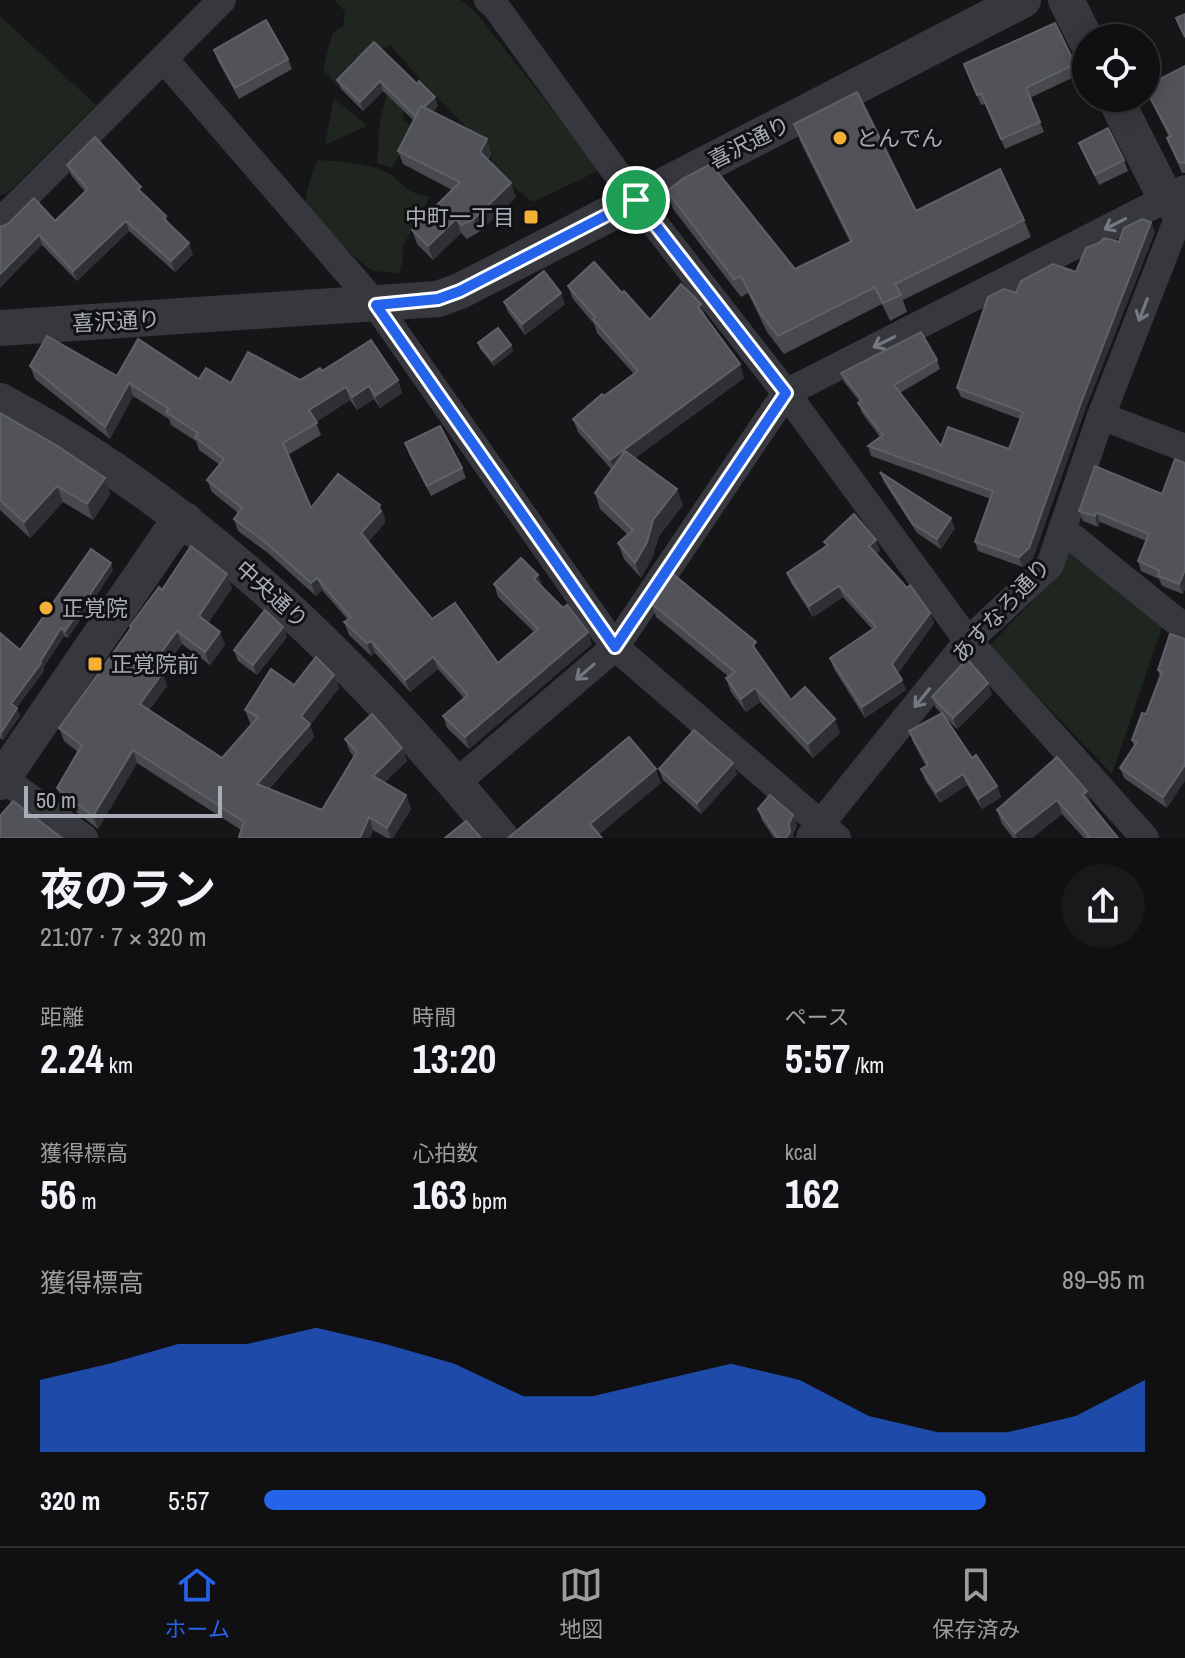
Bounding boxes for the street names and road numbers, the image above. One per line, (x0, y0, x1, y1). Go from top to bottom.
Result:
street label: 喜沢通り (703, 109, 795, 175)
street label: 喜沢通り (71, 304, 161, 338)
street label: あすなろ通り (945, 551, 1057, 669)
street label: 中央通り (229, 553, 315, 635)

